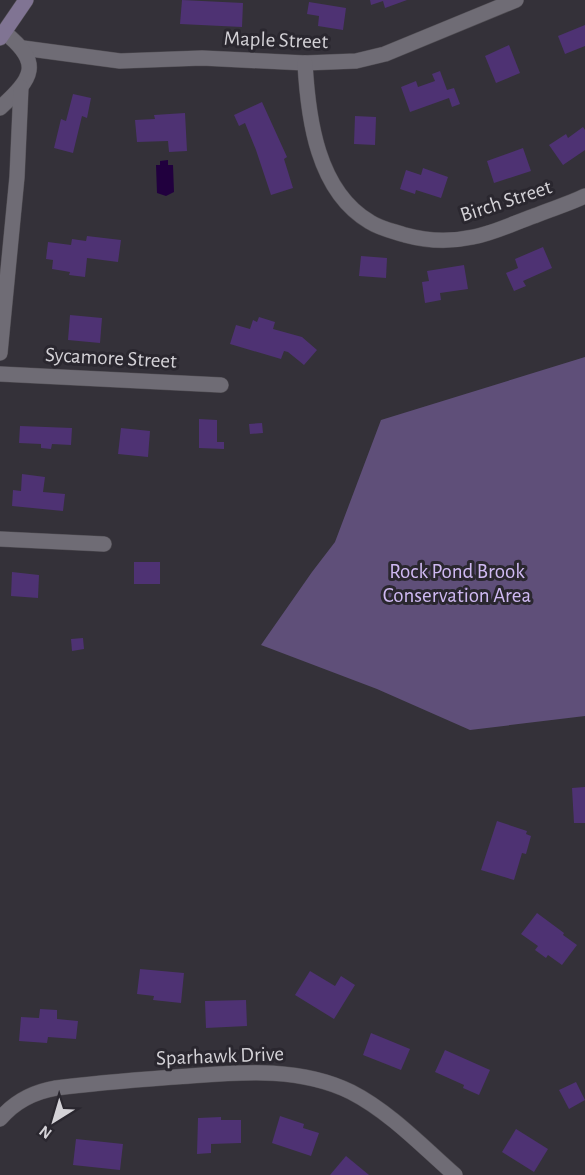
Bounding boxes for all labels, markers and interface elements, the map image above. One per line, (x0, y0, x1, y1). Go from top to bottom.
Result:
street label: Maple Street (223, 28, 329, 52)
street label: Birch Street (458, 176, 555, 226)
street label: Sycamore Street (45, 344, 178, 372)
park label: Rock Pond Brook Conservation Area (383, 561, 532, 606)
street label: Sparhawk Drive (156, 1043, 284, 1069)
north arrow (24, 1091, 84, 1151)
text: N (36, 1122, 55, 1142)

